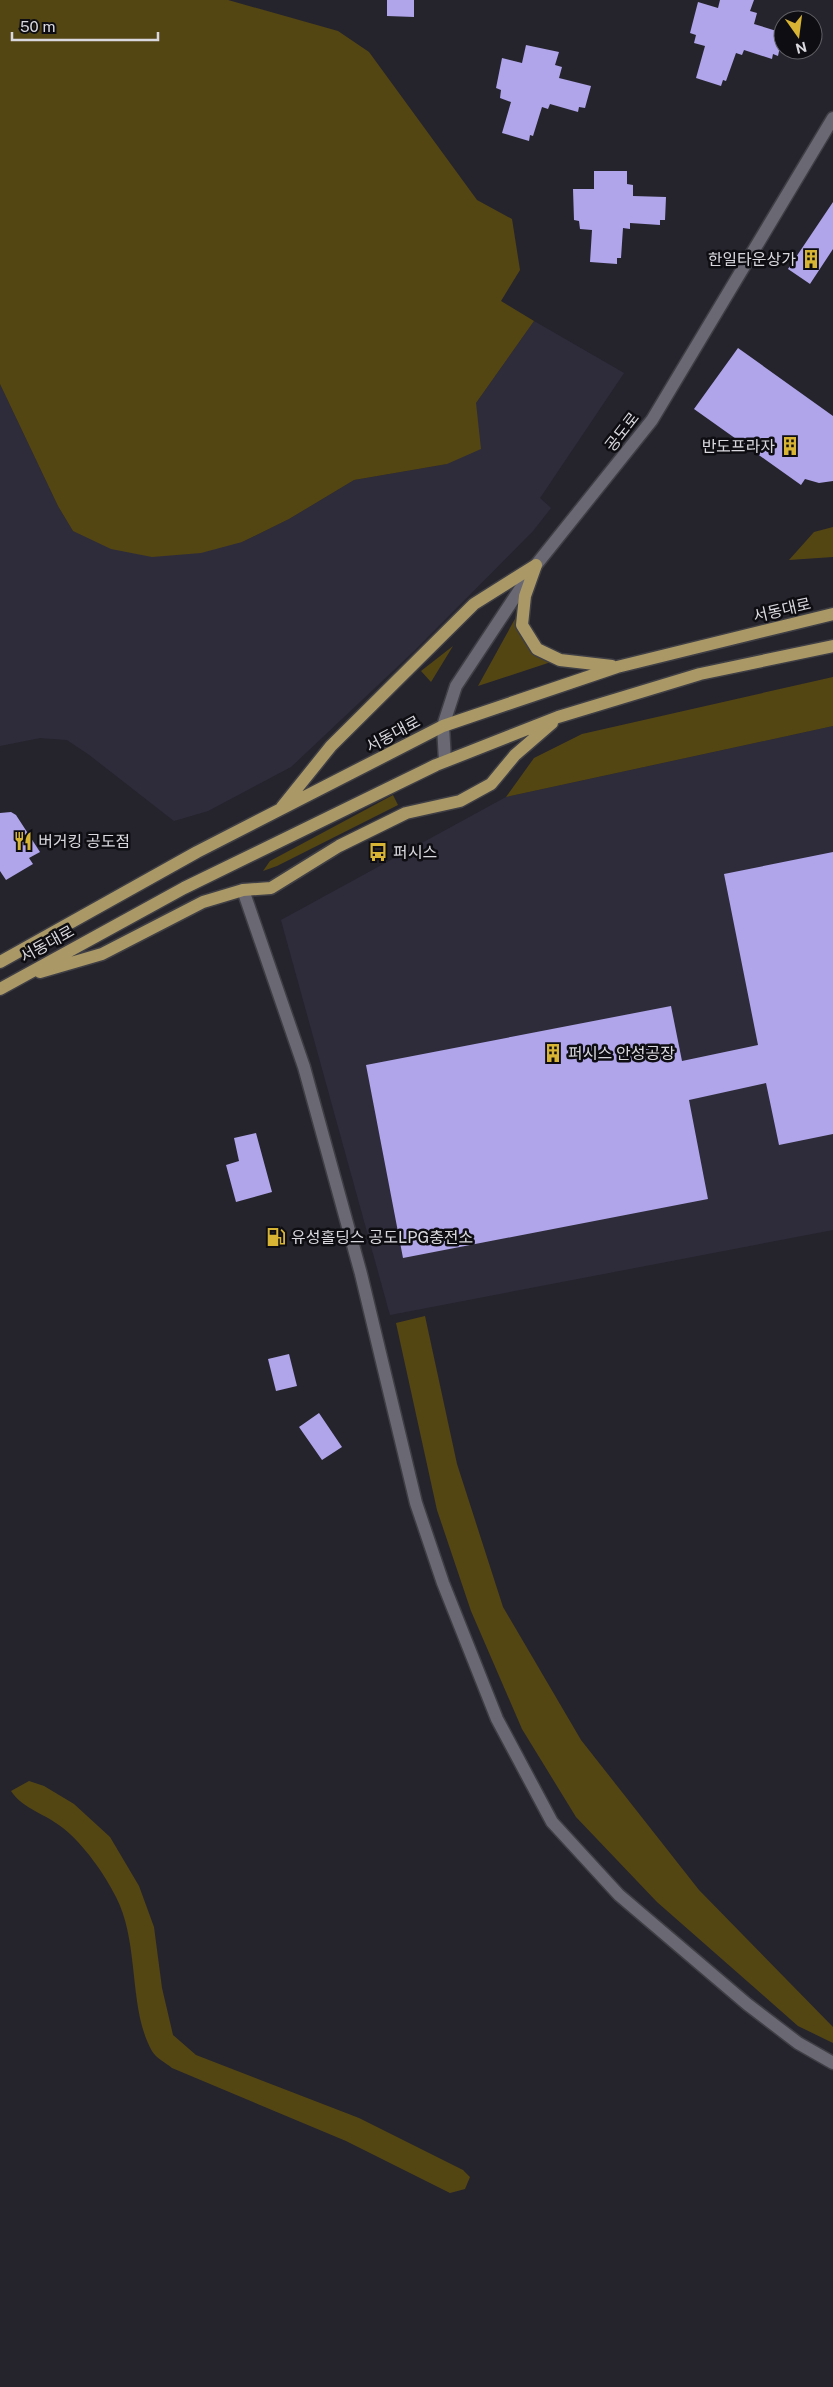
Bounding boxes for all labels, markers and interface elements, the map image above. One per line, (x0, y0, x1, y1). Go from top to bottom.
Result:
scale bar (12, 10, 159, 42)
north arrow (773, 10, 823, 60)
text: 50 m (20, 18, 55, 35)
text: N (794, 39, 808, 57)
building icon: 한일타운상가 (800, 248, 822, 270)
place label: 한일타운상가 (708, 250, 796, 269)
street label: 공도로 (601, 409, 643, 455)
building icon: 반도프라자 (779, 435, 801, 457)
place label: 반도프라자 (701, 437, 775, 456)
street label: 서동대로 (751, 594, 813, 626)
street label: 서동대로 (363, 712, 424, 756)
restaurant icon: 버거킹 공도점 (12, 830, 34, 852)
place label: 버거킹 공도점 (38, 832, 130, 851)
bus stop icon: 퍼시스 (367, 841, 389, 863)
place label: 퍼시스 (393, 843, 437, 862)
street label: 서동대로 (17, 921, 78, 967)
building icon: 퍼시스 안성공장 (542, 1042, 564, 1064)
place label: 퍼시스 안성공장 (568, 1044, 675, 1063)
fuel station icon: 유성홀딩스 공도LPG충전소 (265, 1226, 287, 1248)
place label: 유성홀딩스 공도LPG충전소 (291, 1228, 473, 1247)

